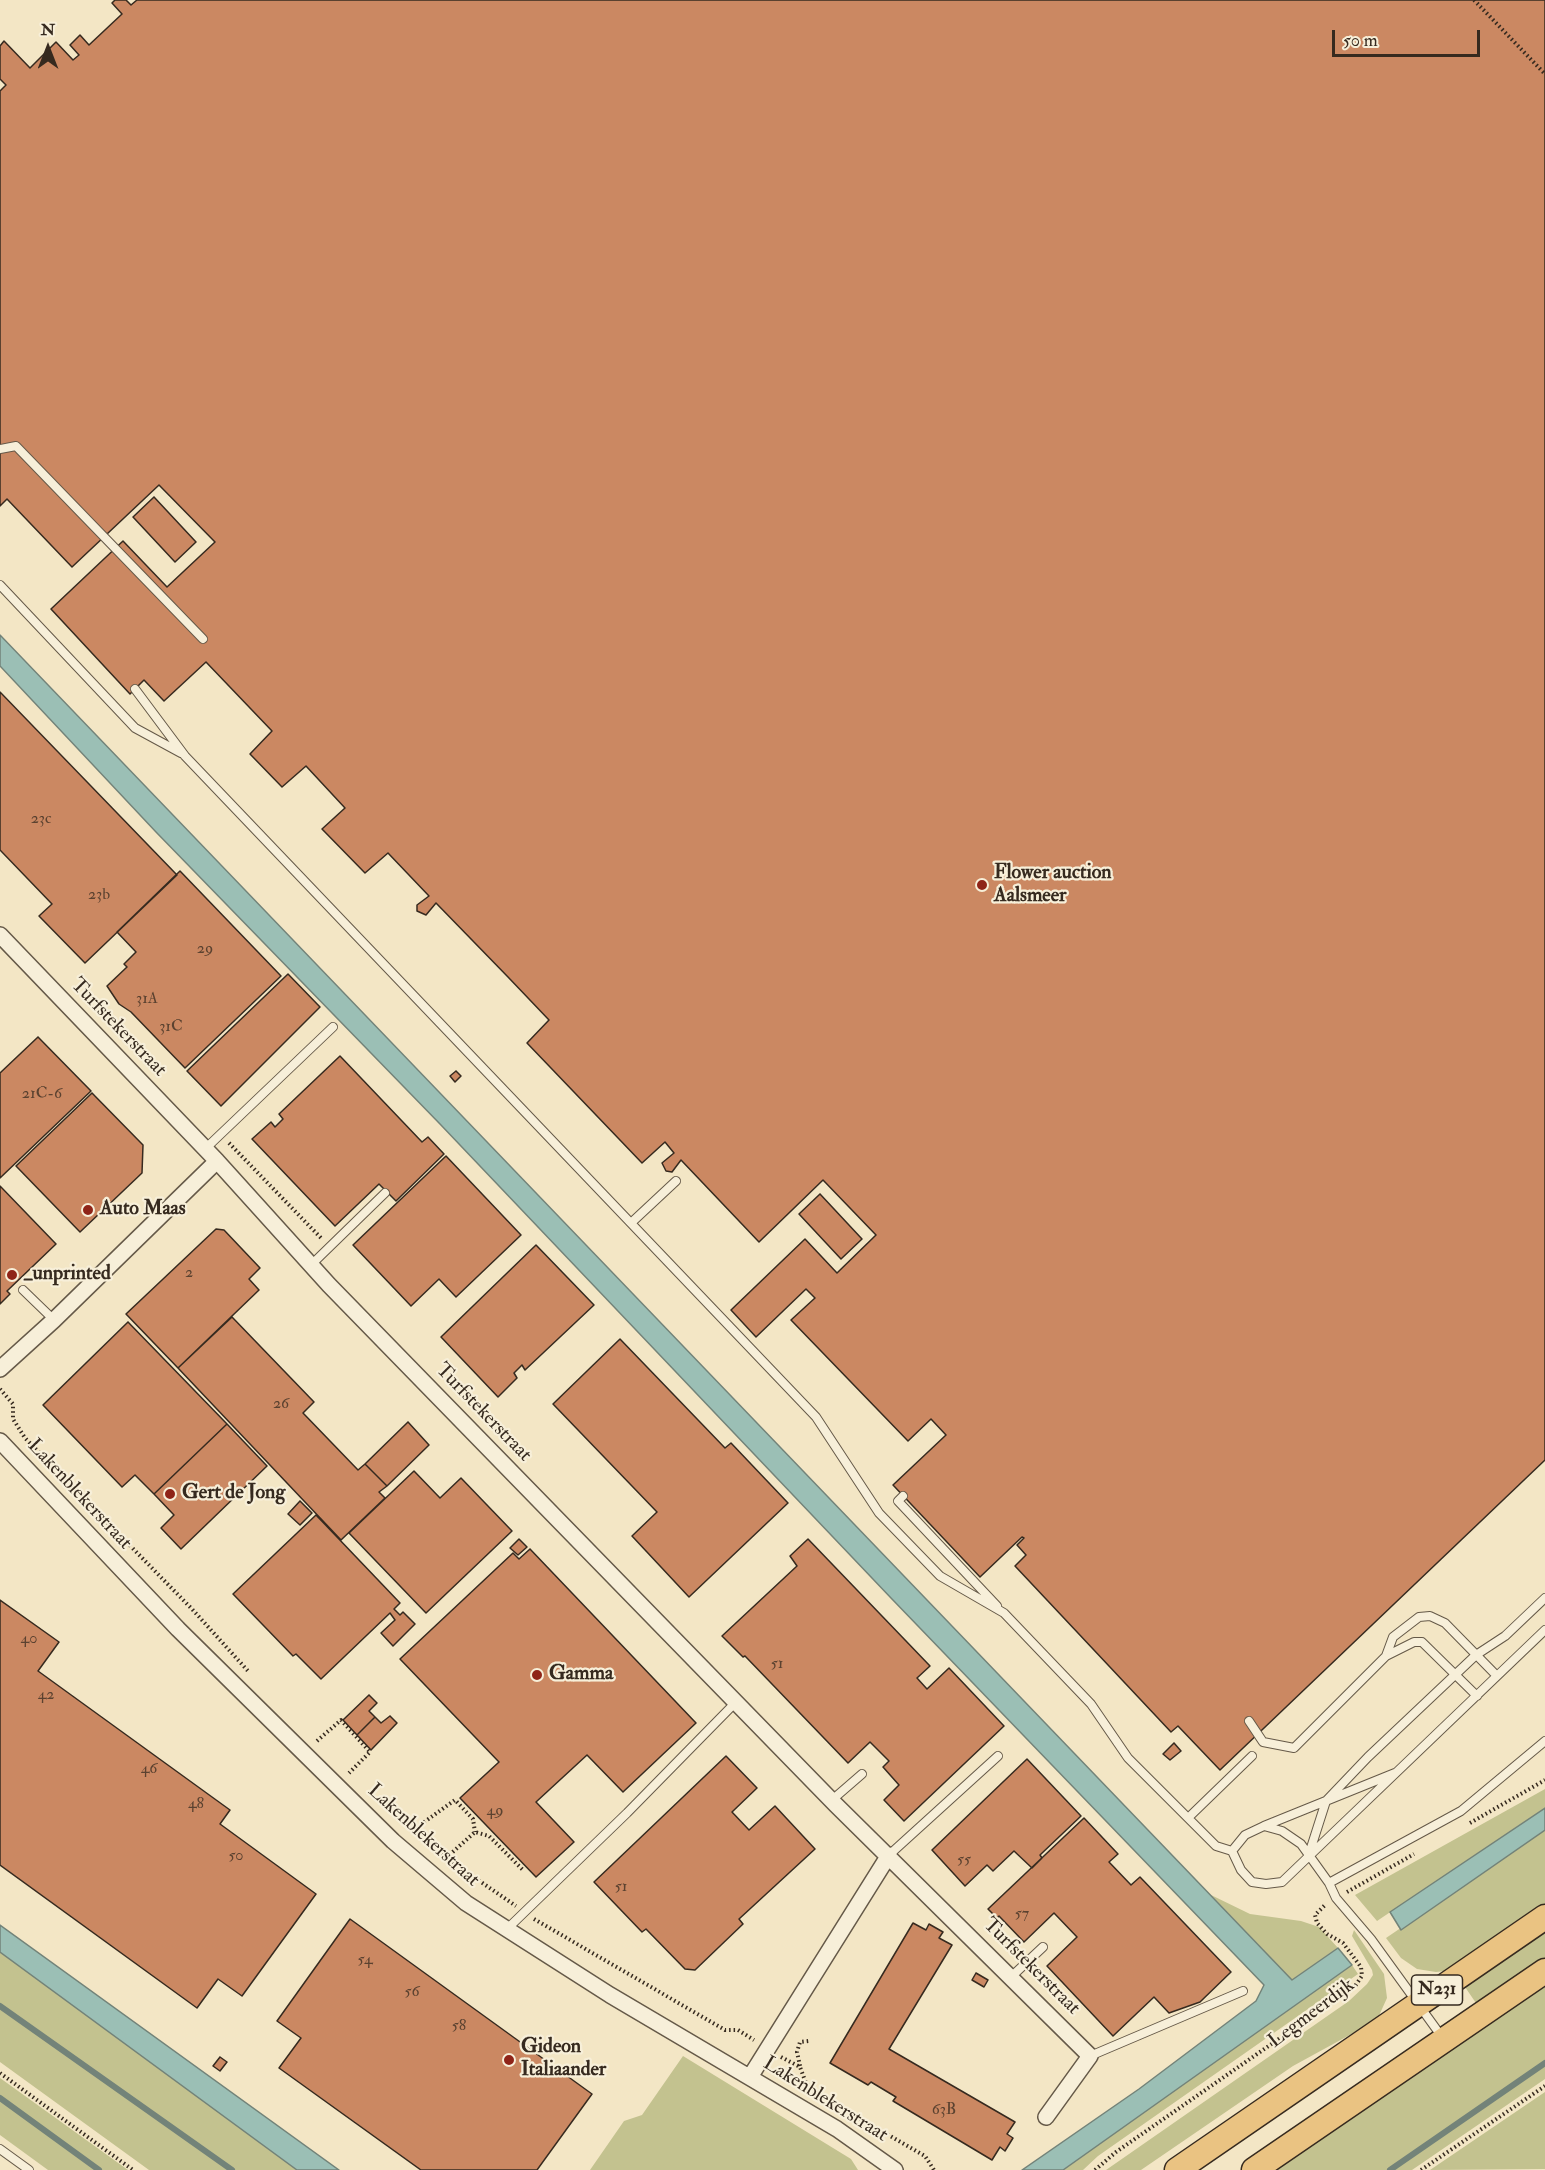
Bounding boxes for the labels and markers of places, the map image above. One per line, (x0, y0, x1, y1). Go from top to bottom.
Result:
place label: Flower auction Aalsmeer (994, 862, 1112, 909)
marker: Flower auction Aalsmeer (975, 878, 989, 892)
place label: Auto Maas (100, 1198, 186, 1222)
marker: Auto Maas (81, 1203, 95, 1217)
place label: _unprinted (24, 1263, 111, 1287)
marker: _unprinted (5, 1268, 19, 1282)
place label: Gert de Jong (182, 1482, 285, 1506)
marker: Gert de Jong (163, 1487, 177, 1501)
place label: Gamma (549, 1663, 613, 1687)
marker: Gamma (530, 1668, 544, 1682)
place label: Gideon Italiaander (521, 2036, 606, 2083)
marker: Gideon Italiaander (502, 2053, 516, 2067)

